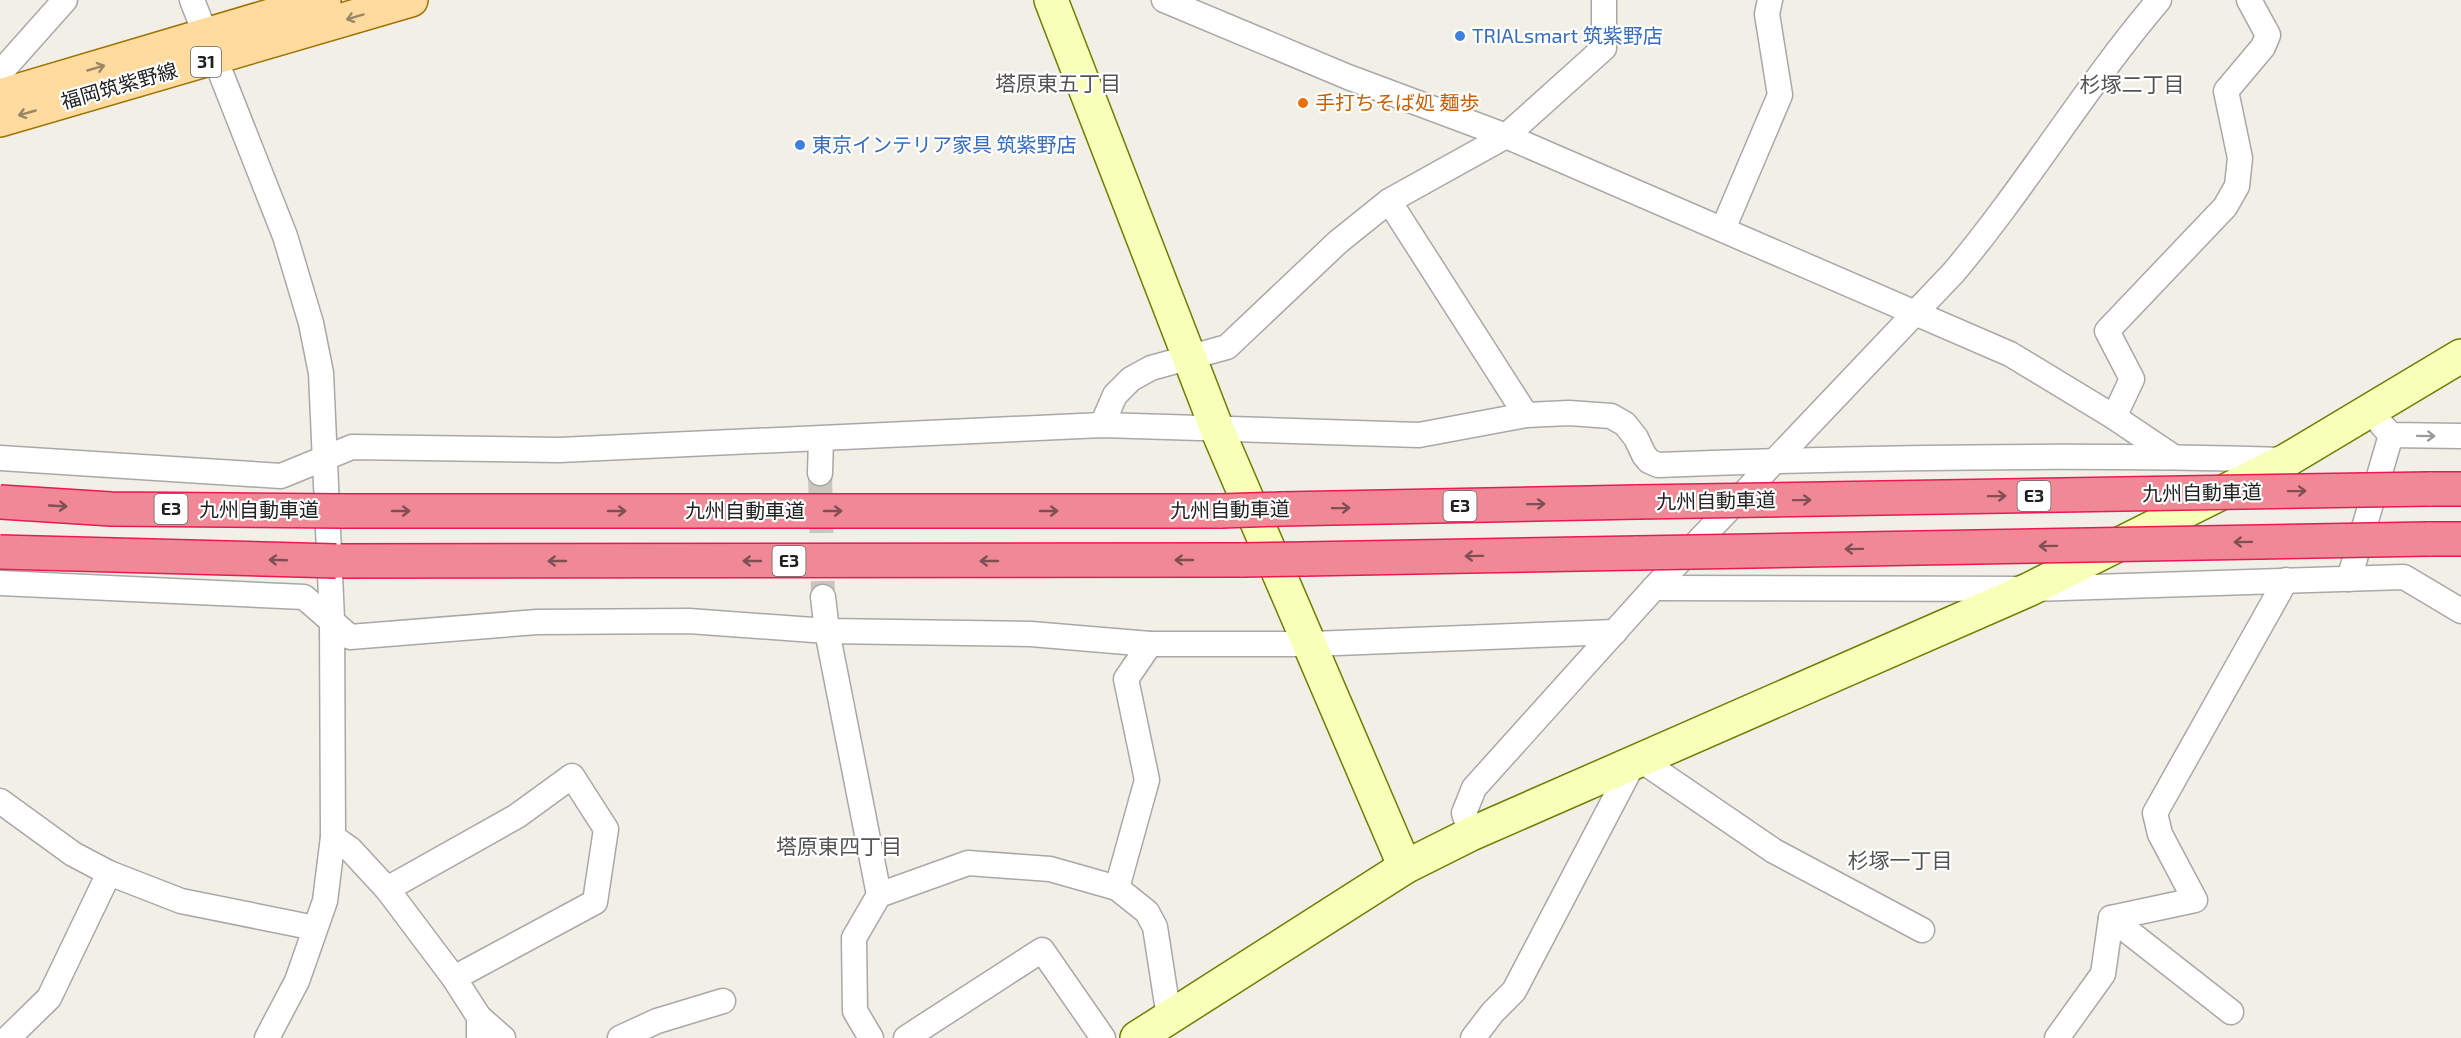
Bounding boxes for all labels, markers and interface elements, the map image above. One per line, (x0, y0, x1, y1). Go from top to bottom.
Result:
one-way arrow (346, 12, 365, 23)
place label: TRIALsmart 筑紫野店 (1472, 23, 1663, 47)
marker: TRIALsmart 筑紫野店 (1453, 29, 1467, 43)
road number: 31 (191, 47, 221, 77)
street label: 福岡筑紫野線 (58, 57, 180, 113)
one-way arrow (87, 61, 106, 73)
district label: 塔原東五丁目 (995, 70, 1121, 95)
district label: 杉塚二丁目 (2080, 71, 2185, 96)
place label: 手打ちそば処 麺歩 (1315, 90, 1479, 114)
marker: 手打ちそば処 麺歩 (1296, 96, 1310, 110)
one-way arrow (18, 108, 37, 119)
place label: 東京インテリア家具 筑紫野店 (812, 132, 1076, 156)
marker: 東京インテリア家具 筑紫野店 (793, 138, 807, 152)
one-way arrow (2415, 430, 2435, 442)
street label: 九州自動車道 (2142, 479, 2262, 505)
road number: E3 (2018, 481, 2050, 511)
one-way arrow (2286, 485, 2306, 497)
street label: 九州自動車道 (1656, 487, 1776, 513)
road number: E3 (1444, 491, 1476, 521)
one-way arrow (1986, 491, 2006, 502)
road number: E3 (154, 494, 188, 524)
one-way arrow (1791, 494, 1811, 505)
street label: 九州自動車道 (1170, 496, 1290, 522)
street label: 九州自動車道 (199, 497, 319, 521)
street label: 九州自動車道 (685, 498, 805, 522)
one-way arrow (1525, 498, 1545, 510)
one-way arrow (48, 500, 68, 511)
one-way arrow (1330, 502, 1350, 514)
one-way arrow (390, 505, 410, 517)
one-way arrow (606, 505, 626, 517)
one-way arrow (822, 505, 842, 517)
one-way arrow (1038, 505, 1058, 517)
one-way arrow (2234, 536, 2254, 548)
one-way arrow (2039, 540, 2059, 552)
one-way arrow (1844, 544, 1864, 555)
road number: E3 (772, 546, 806, 576)
one-way arrow (1465, 550, 1485, 562)
one-way arrow (268, 554, 288, 565)
one-way arrow (1175, 554, 1195, 566)
one-way arrow (548, 555, 568, 567)
one-way arrow (743, 555, 763, 567)
one-way arrow (980, 555, 1000, 567)
district label: 塔原東四丁目 (776, 833, 902, 858)
district label: 杉塚一丁目 (1848, 847, 1953, 872)

